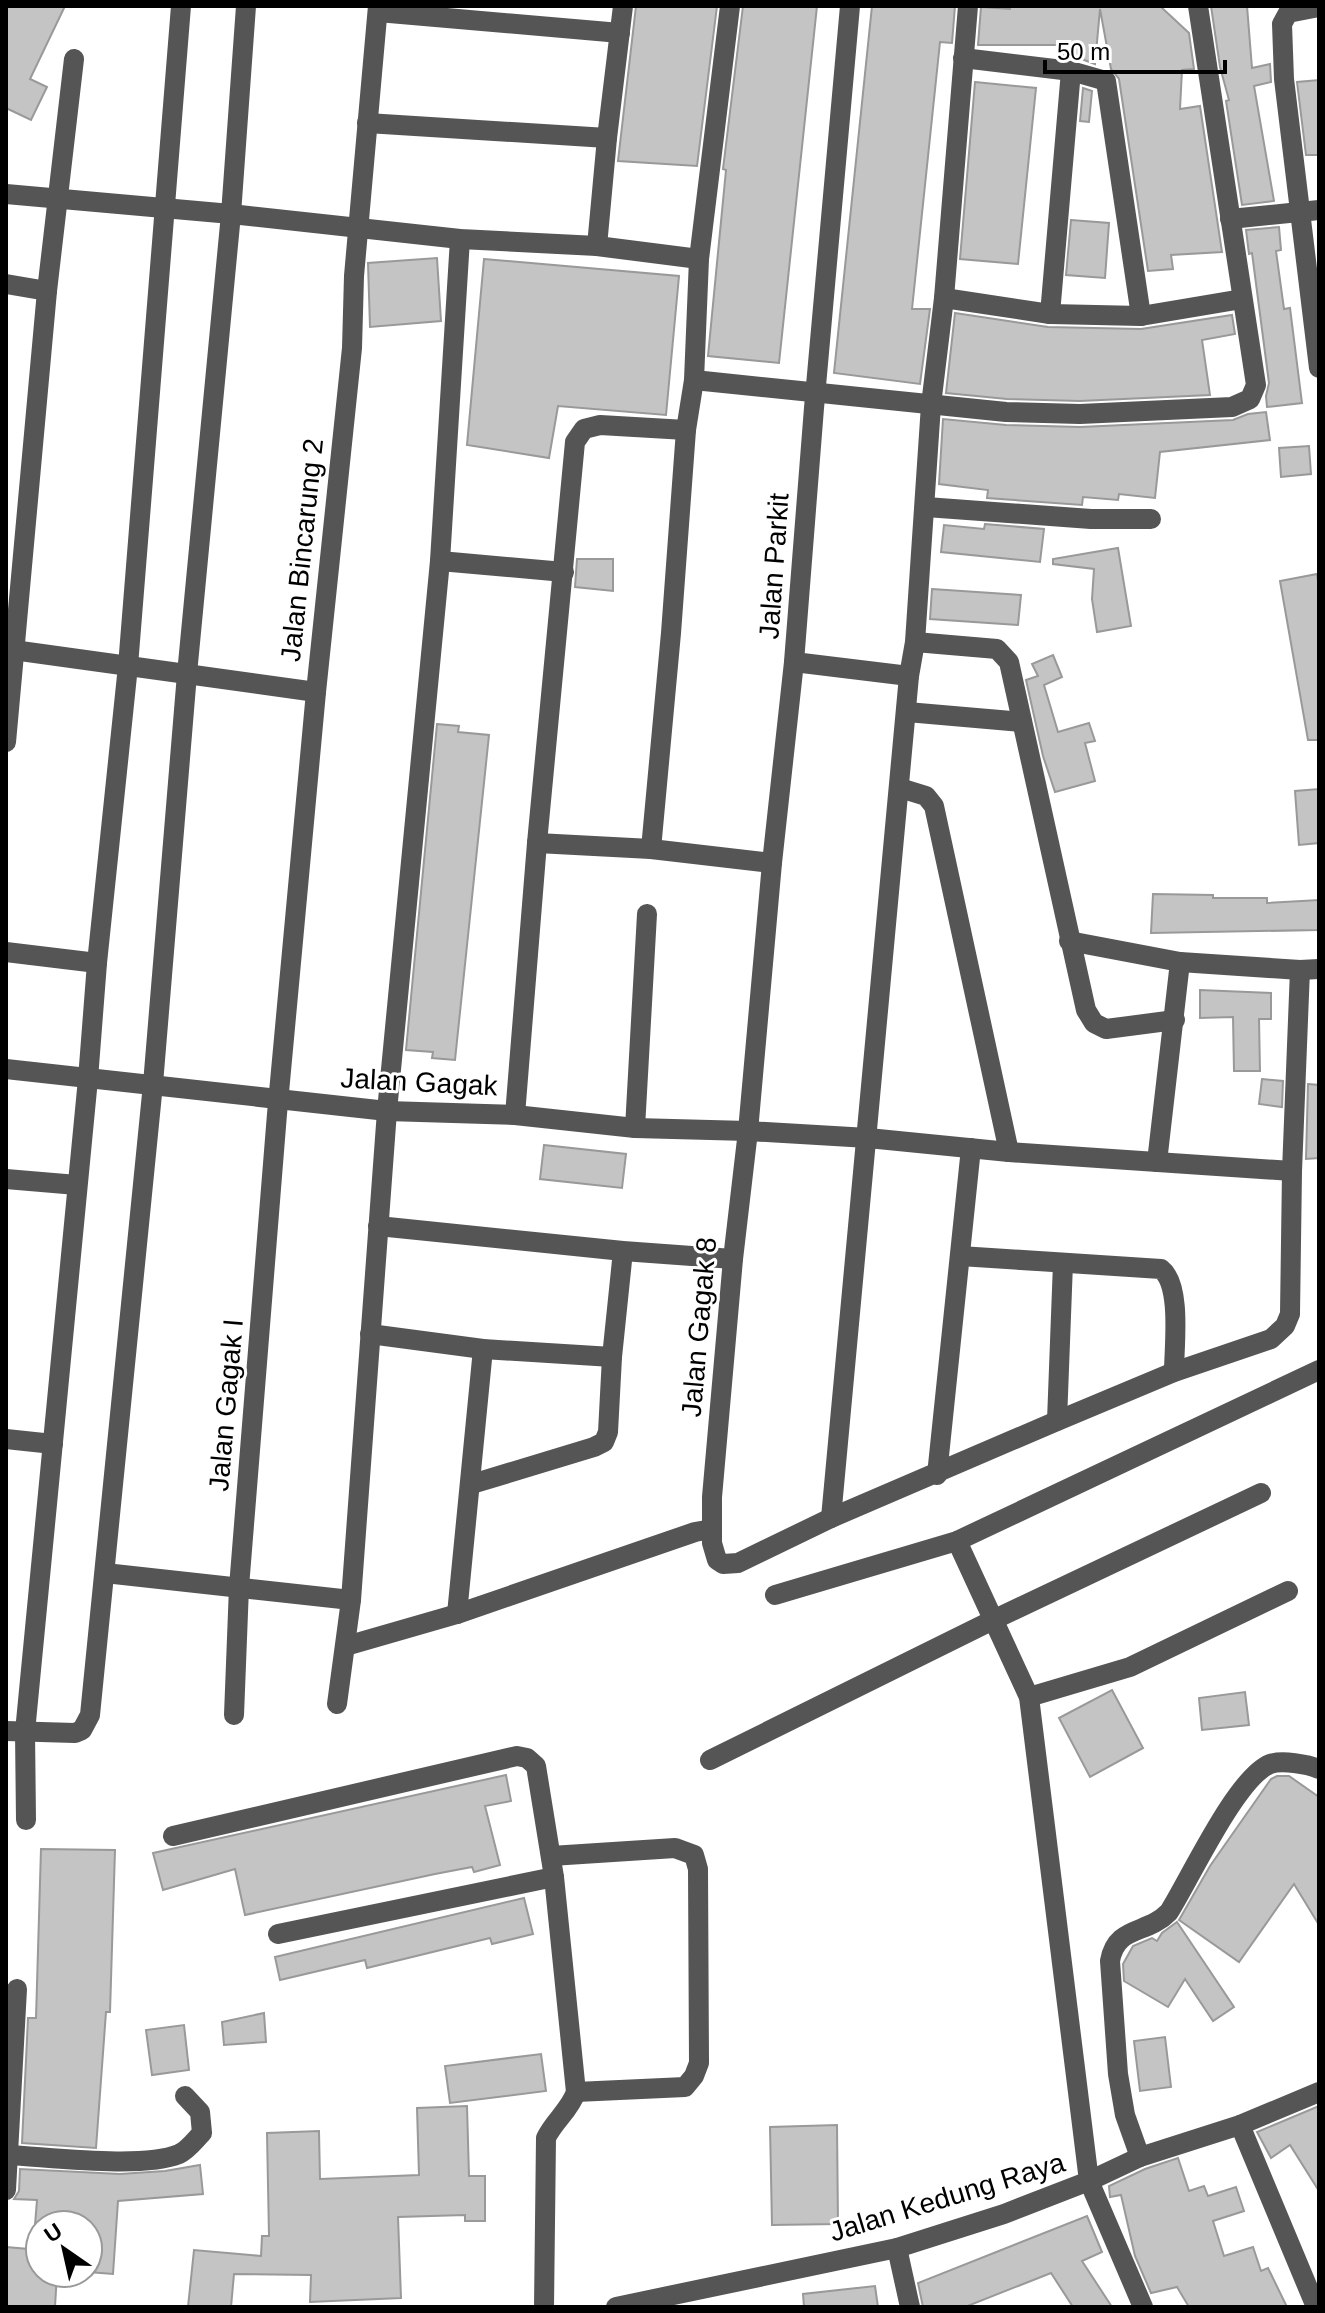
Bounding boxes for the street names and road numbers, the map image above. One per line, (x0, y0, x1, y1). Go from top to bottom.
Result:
street label: Jalan Bincarung 2 (275, 437, 329, 663)
street label: Jalan Parkit (753, 492, 795, 640)
street label: Jalan Gagak (340, 1062, 499, 1102)
street label: Jalan Gagak 8 (676, 1236, 722, 1418)
street label: Jalan Gagak I (203, 1318, 249, 1492)
street label: Jalan Kedung Raya (826, 2146, 1069, 2248)

